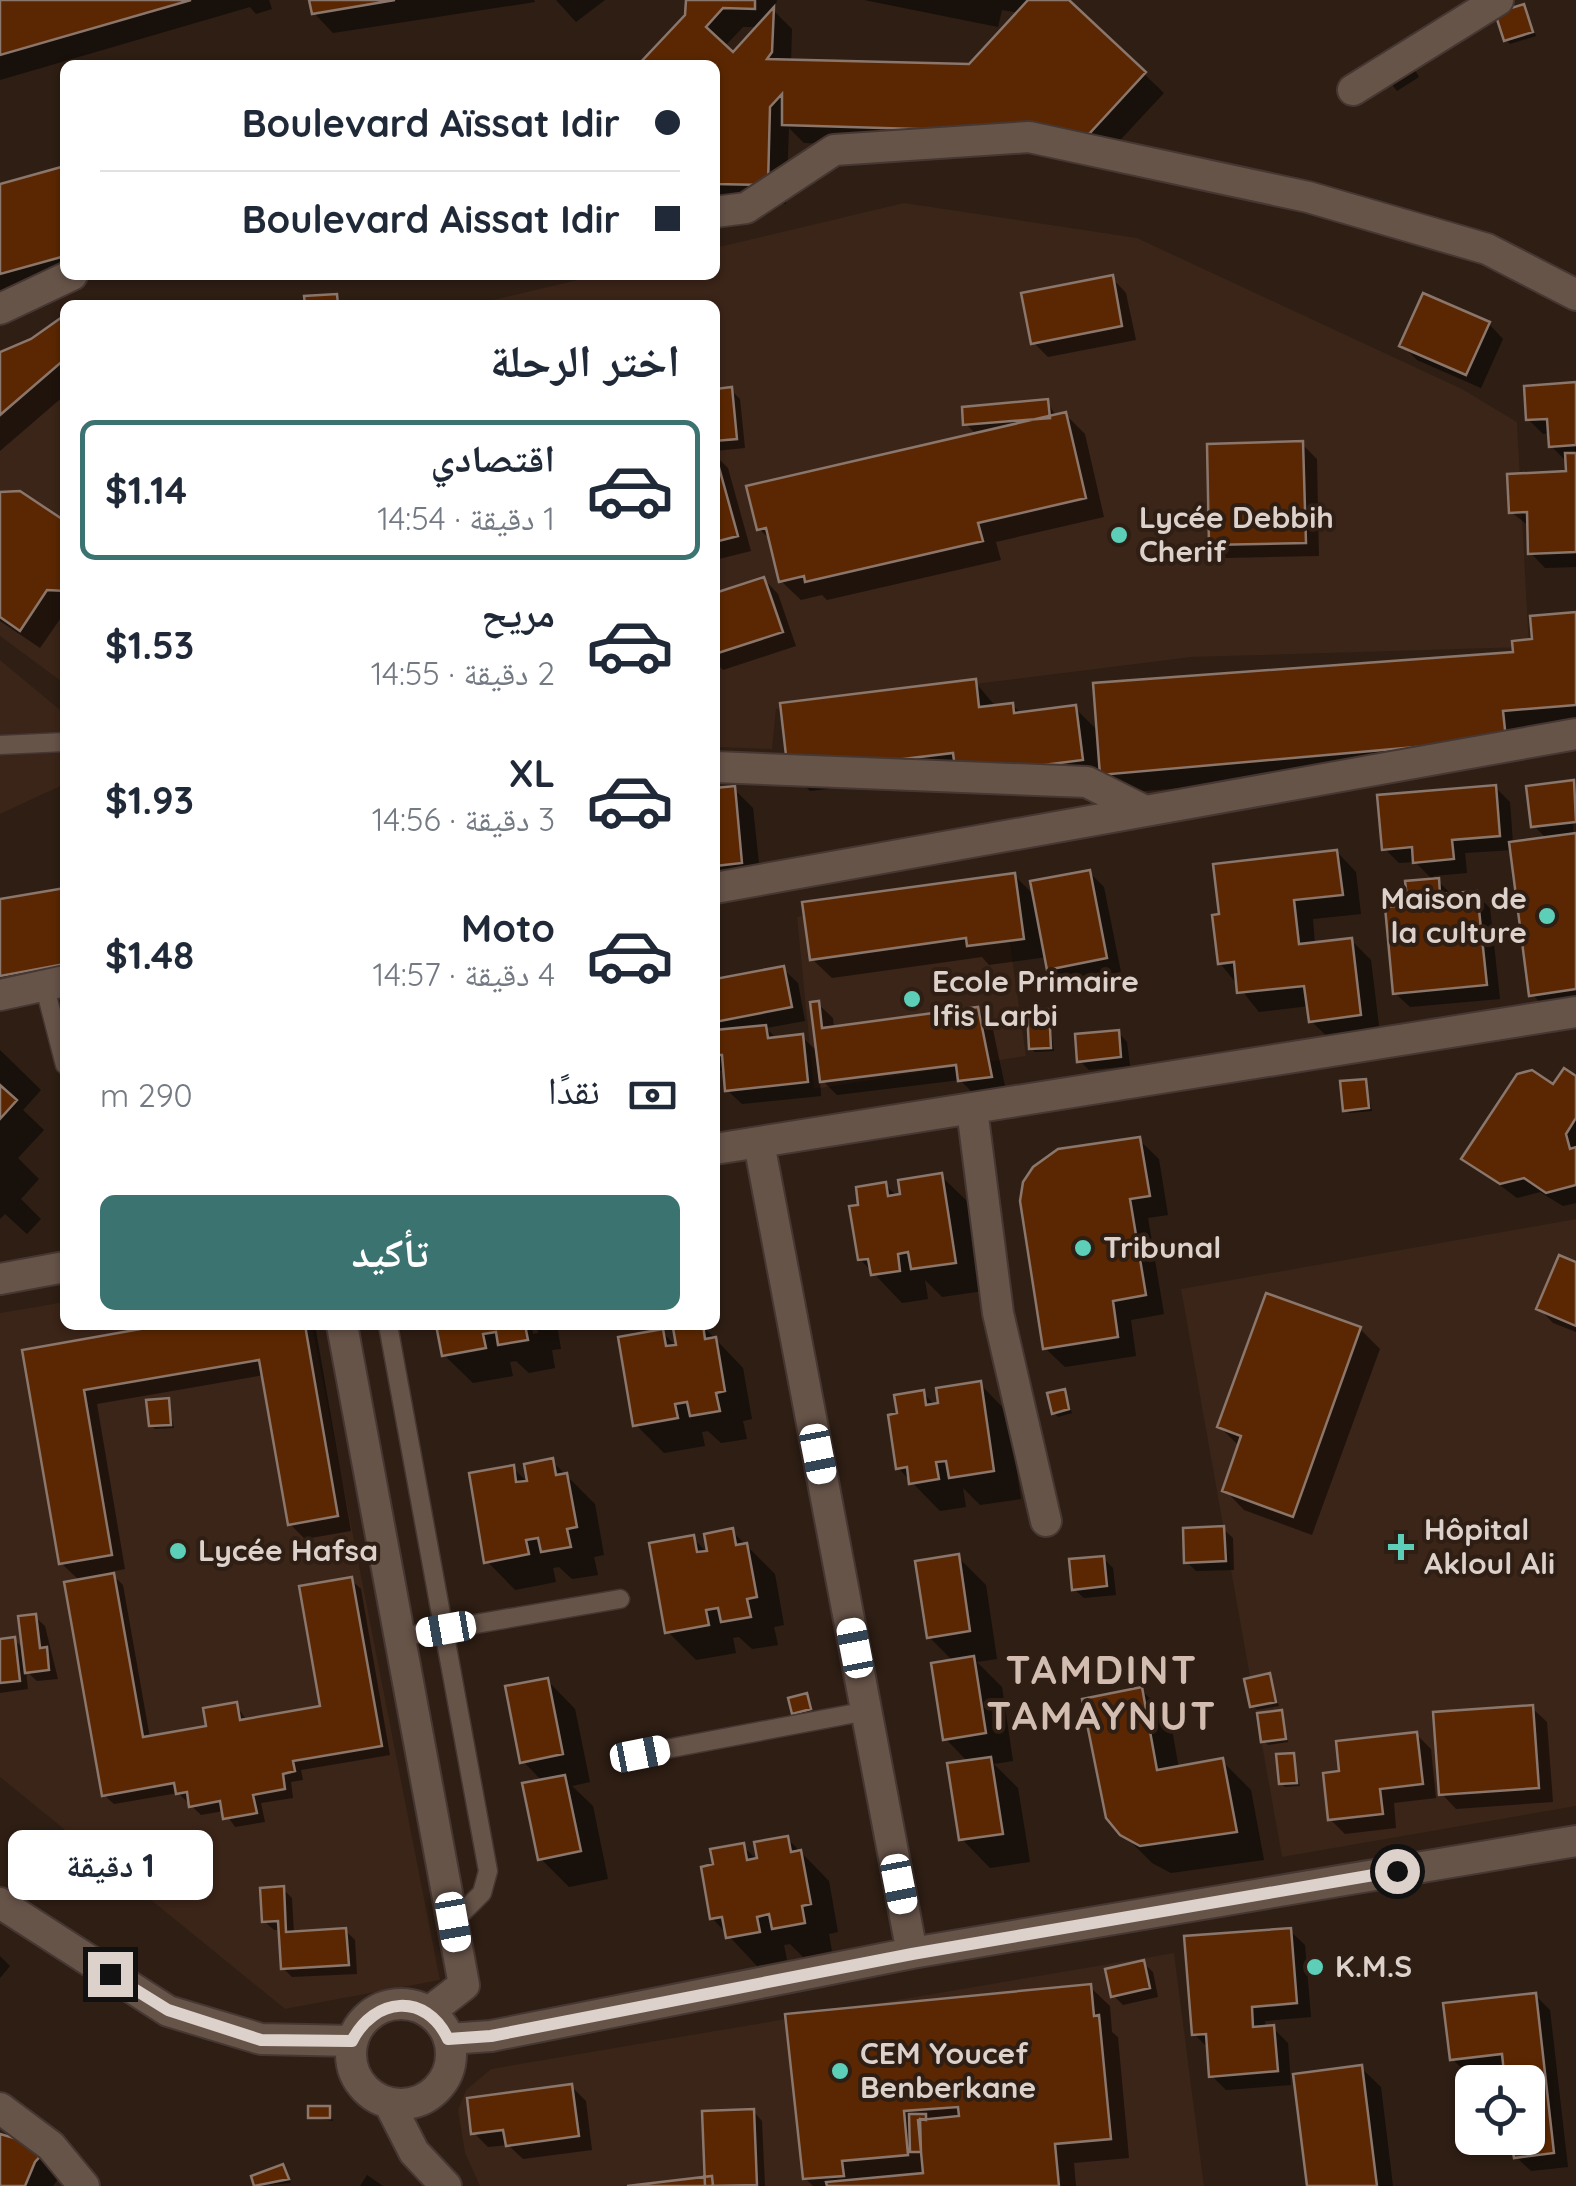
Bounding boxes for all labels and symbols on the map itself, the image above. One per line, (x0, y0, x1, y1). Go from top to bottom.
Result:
place label: Lycée Debbih Cherif (1139, 498, 1334, 570)
marker: Lycée Debbih Cherif (1108, 524, 1130, 546)
place label: Maison de la culture (1381, 879, 1527, 951)
marker: Maison de la culture (1536, 905, 1558, 927)
place label: Ecole Primaire Ifis Larbi (932, 962, 1139, 1034)
marker: Ecole Primaire Ifis Larbi (901, 988, 923, 1010)
place label: Tribunal (1103, 1228, 1221, 1266)
marker: Tribunal (1072, 1237, 1094, 1259)
car (798, 1422, 838, 1486)
place label: Hôpital Akloul Ali (1424, 1510, 1555, 1582)
place label: Lycée Hafsa (198, 1531, 378, 1569)
marker: Hôpital Akloul Ali (1388, 1534, 1414, 1560)
marker: Lycée Hafsa (167, 1540, 189, 1562)
car (414, 1609, 478, 1649)
car (835, 1616, 875, 1680)
district label: TAMDINT TAMAYNUT (986, 1644, 1218, 1740)
car (608, 1734, 672, 1774)
callout: 1 دقيقة (8, 1829, 212, 1899)
route start (1375, 1849, 1420, 1894)
car (879, 1852, 919, 1916)
car (433, 1890, 473, 1954)
place label: K.M.S (1335, 1947, 1412, 1985)
route end (88, 1952, 133, 1997)
marker: K.M.S (1304, 1956, 1326, 1978)
place label: CEM Youcef Benberkane (860, 2034, 1036, 2106)
marker: CEM Youcef Benberkane (829, 2060, 851, 2082)

